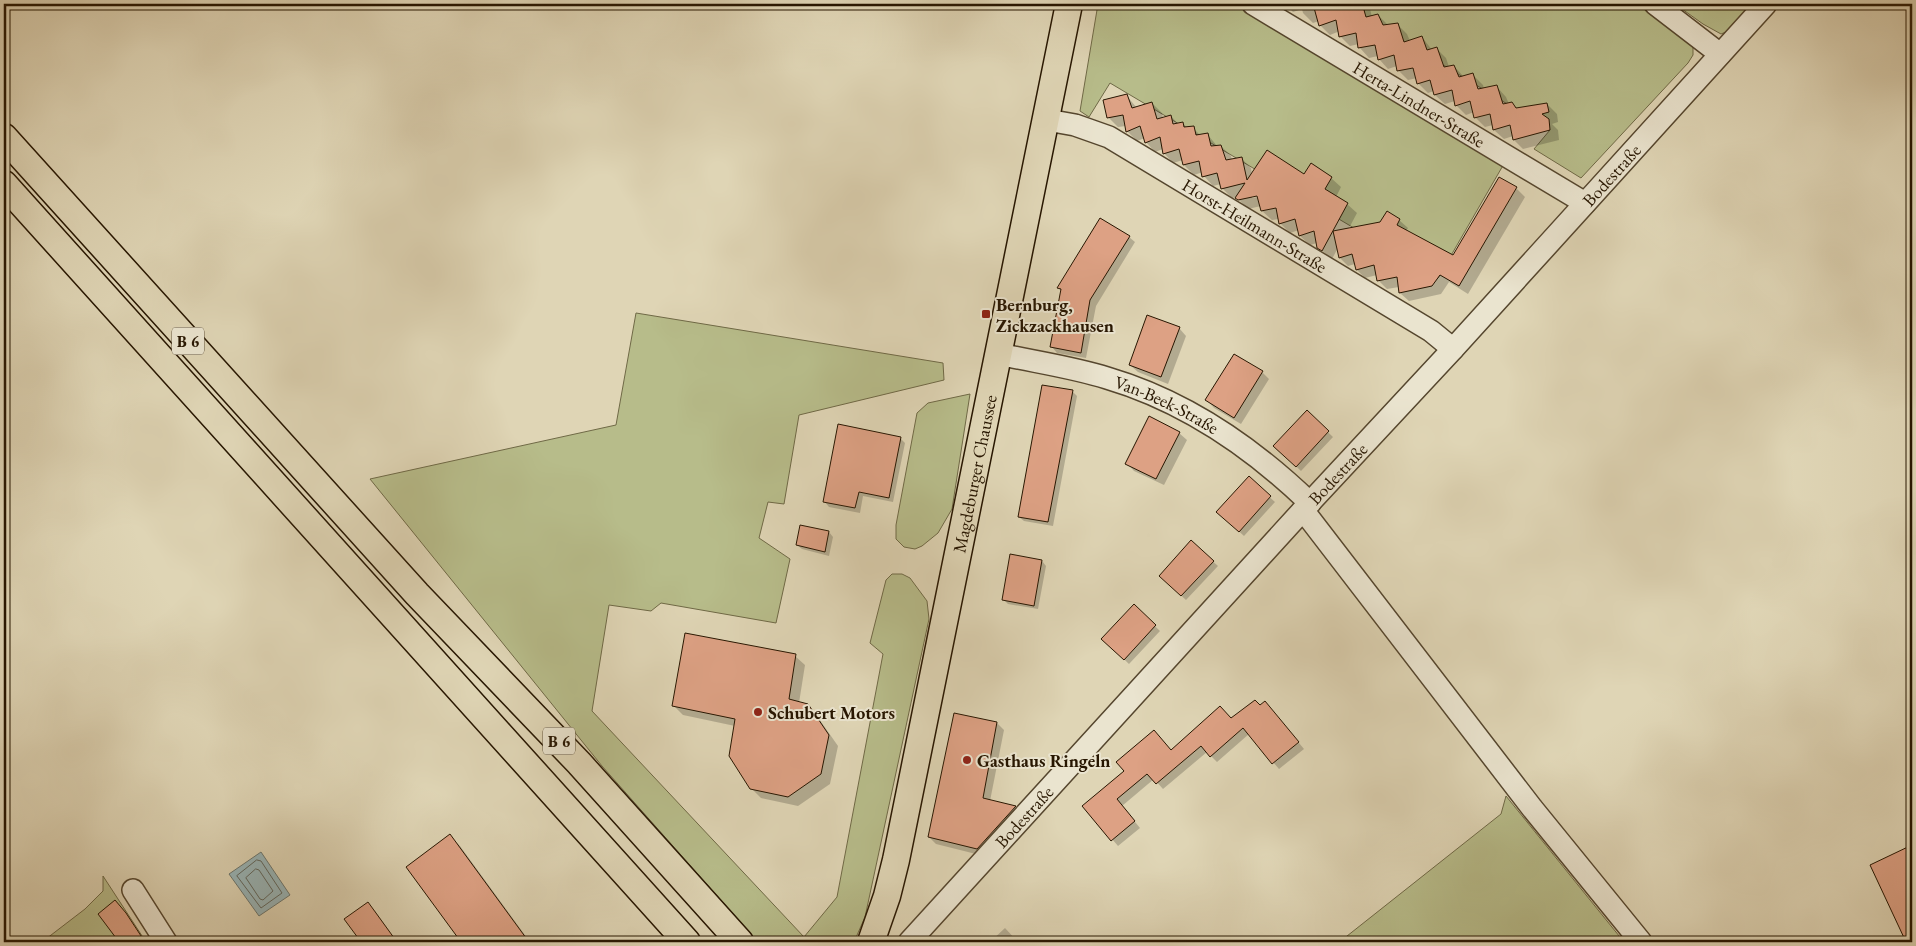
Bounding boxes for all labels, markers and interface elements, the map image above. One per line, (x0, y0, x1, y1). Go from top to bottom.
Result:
street label: Herta-Lindner-Straße (1349, 55, 1490, 152)
street label: Bodestraße (1577, 139, 1645, 211)
street label: Horst-Heilmann-Straße (1179, 173, 1332, 277)
place label: Bernburg, Zickzackhausen (996, 293, 1114, 337)
marker: Bernburg, Zickzackhausen (980, 308, 992, 320)
road number: B 6 (172, 328, 204, 354)
street label: Van-Beek-Straße (1112, 370, 1223, 439)
street label: Magdeburger Chaussee (947, 393, 1001, 555)
street label: Bodestraße (1303, 437, 1372, 509)
place label: Schubert Motors (768, 701, 895, 724)
marker: Schubert Motors (752, 706, 764, 718)
road number: B 6 (543, 728, 575, 754)
place label: Gasthaus Ringeln (977, 749, 1111, 772)
marker: Gasthaus Ringeln (961, 754, 973, 766)
street label: Bodestraße (989, 780, 1058, 852)

